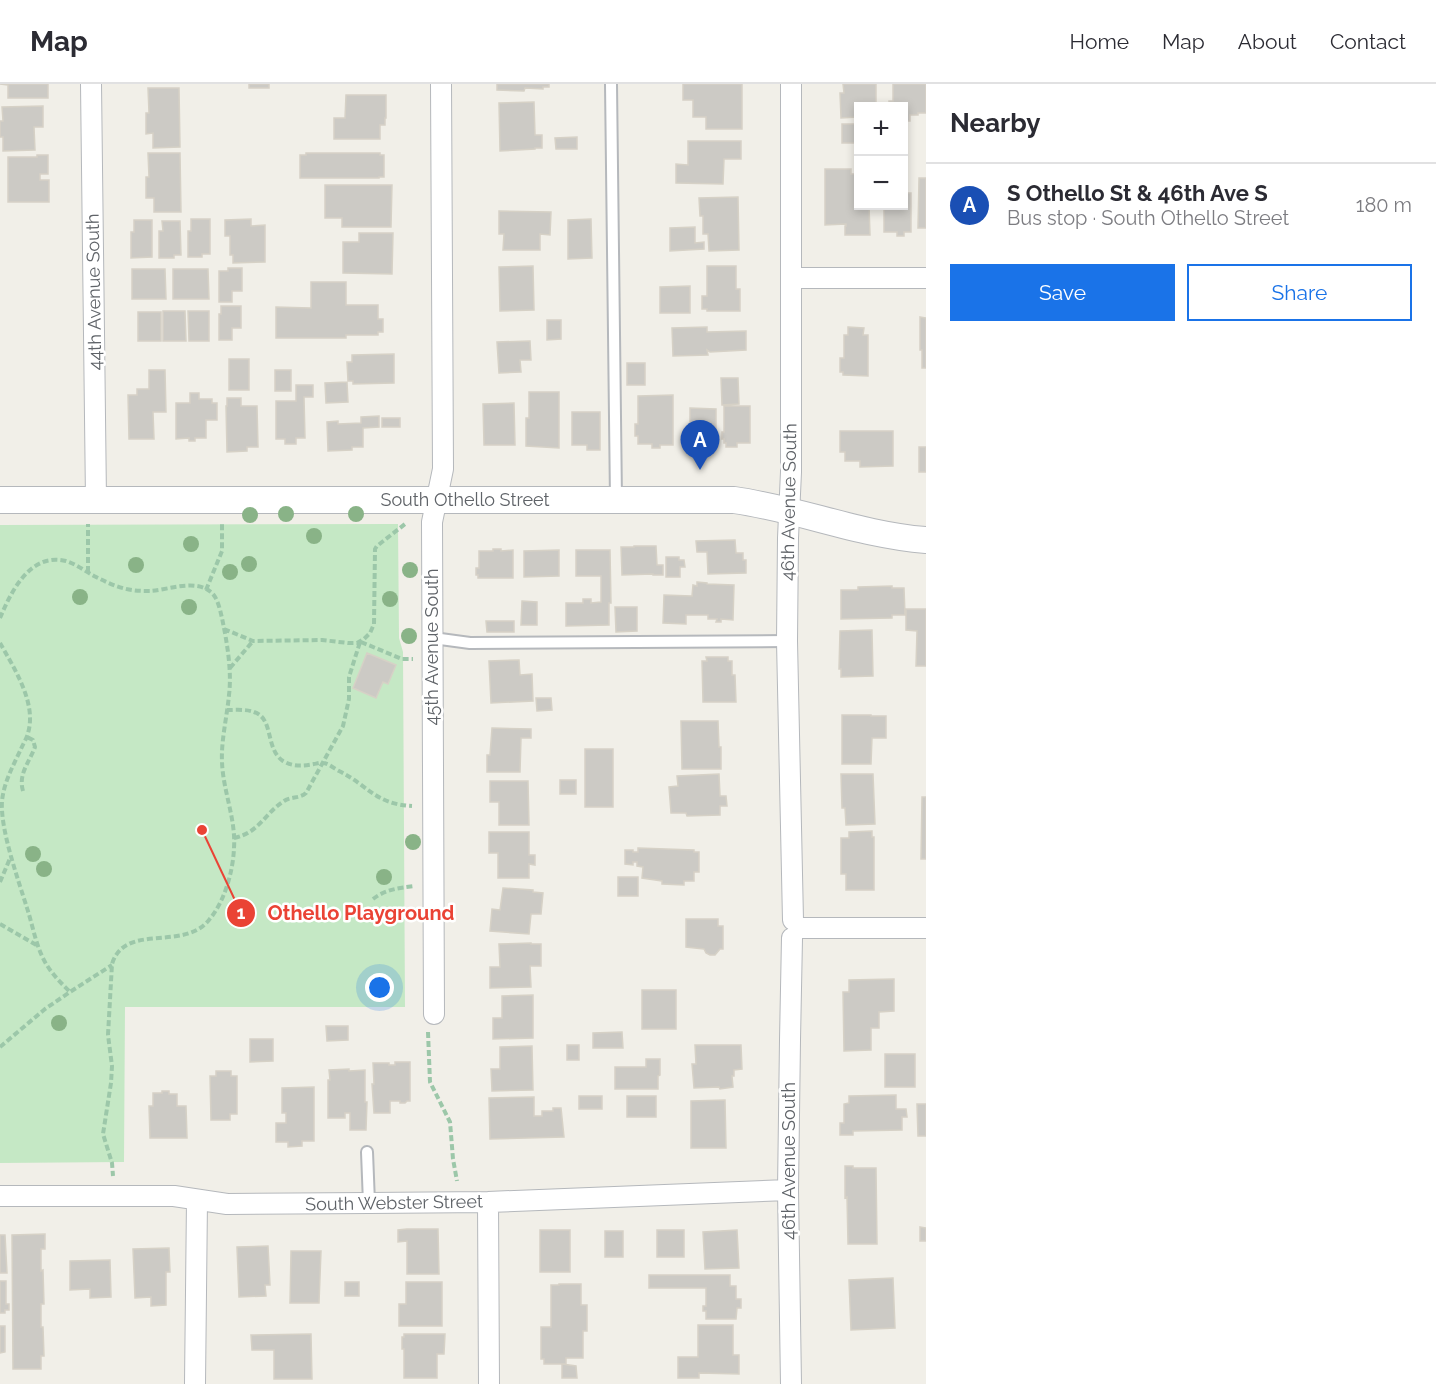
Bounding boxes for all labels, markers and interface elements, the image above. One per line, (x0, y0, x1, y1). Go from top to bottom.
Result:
text: Map (30, 25, 88, 58)
text: Home (1070, 29, 1129, 54)
text: Map (1162, 29, 1205, 54)
text: About (1238, 29, 1297, 54)
text: Contact (1330, 29, 1406, 54)
map controls (854, 102, 908, 210)
button: + (854, 102, 908, 156)
text: Nearby (950, 108, 1040, 138)
button: − (854, 156, 908, 210)
text: S Othello St & 46th Ave S (1007, 180, 1268, 206)
text: A (963, 193, 976, 217)
text: 180 m (1356, 193, 1412, 217)
text: Bus stop · South Othello Street (1007, 206, 1289, 230)
street label: 44th Avenue South (82, 213, 105, 371)
button: Save (950, 264, 1175, 321)
button: Share (1187, 264, 1412, 321)
pin: A (680, 420, 720, 470)
street label: 46th Avenue South (777, 423, 800, 581)
street label: South Othello Street (380, 489, 550, 510)
street label: 45th Avenue South (421, 569, 442, 725)
callout: Othello Playground (226, 894, 466, 932)
text: Othello Playground (268, 901, 454, 925)
text: 1 (237, 902, 246, 923)
your location (365, 973, 394, 1002)
street label: 46th Avenue South (778, 1082, 799, 1240)
street label: South Webster Street (305, 1190, 483, 1215)

